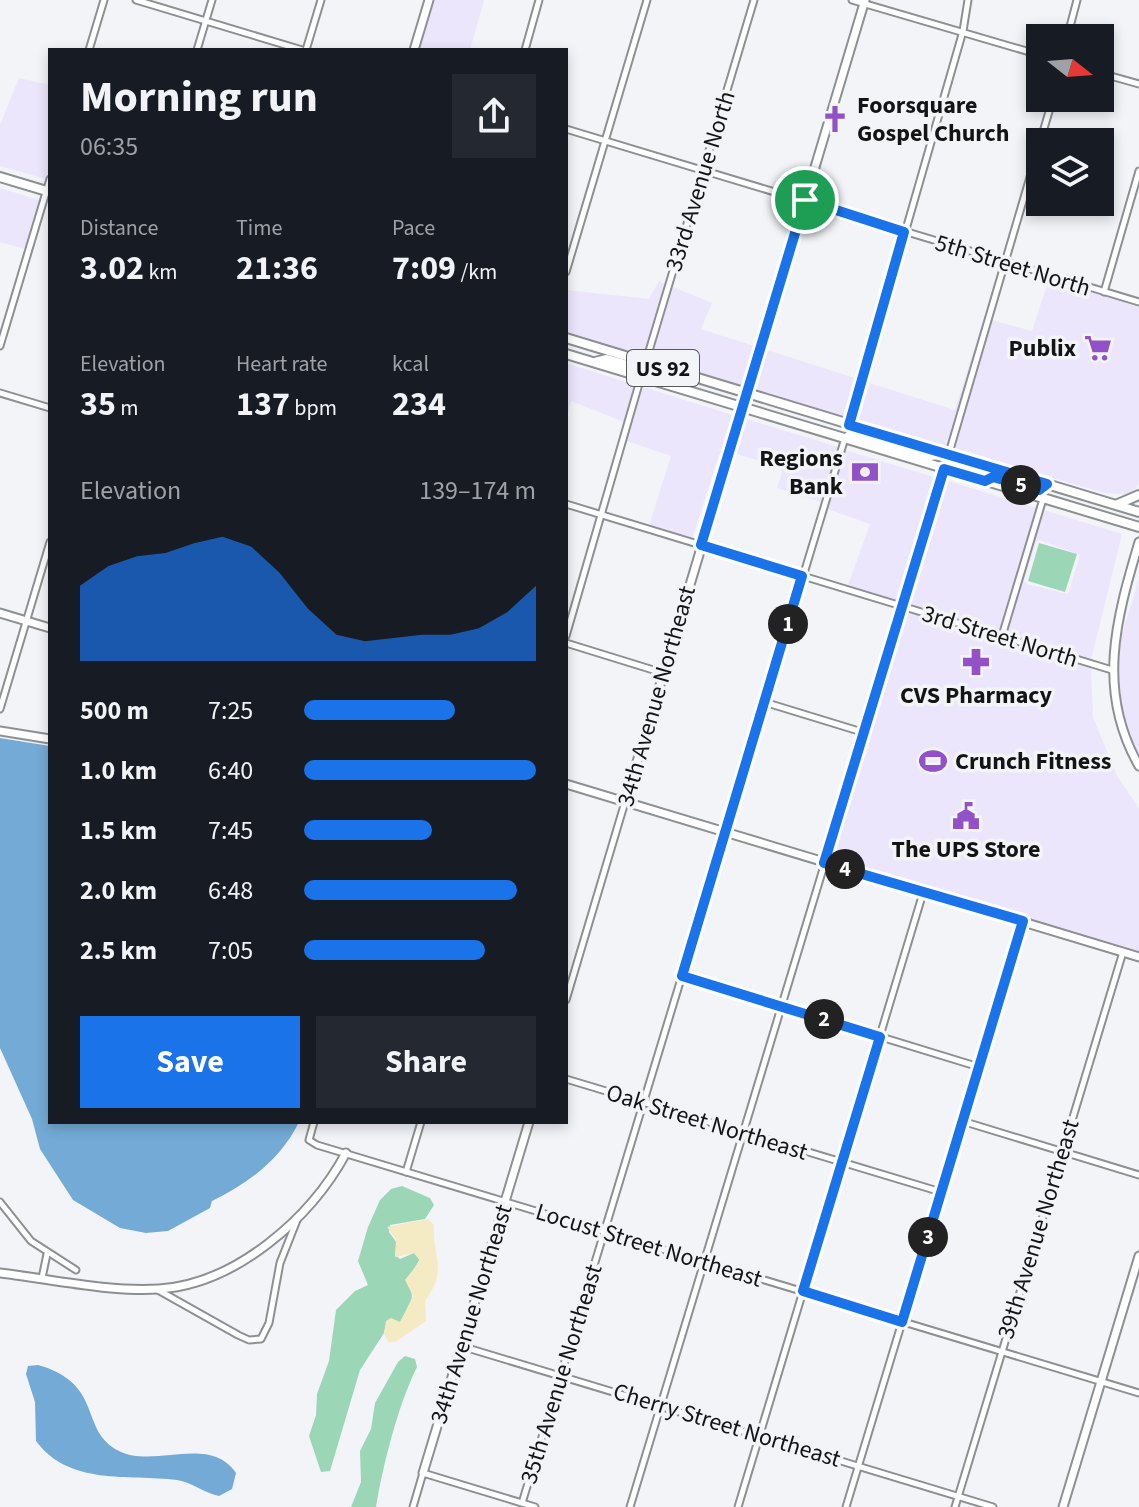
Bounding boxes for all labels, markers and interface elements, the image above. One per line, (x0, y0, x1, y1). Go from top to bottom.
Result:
north arrow (1026, 24, 1114, 112)
map controls (1026, 24, 1114, 216)
text: Morning run (80, 66, 318, 129)
button: share (452, 74, 536, 158)
street label: 33rd Avenue North (656, 87, 745, 276)
place label: Foorsquare Gospel Church (857, 88, 1010, 151)
church icon: Foorsquare Gospel Church (820, 104, 850, 134)
text: 06:35 (80, 128, 138, 165)
button: layers (1026, 128, 1114, 216)
pin (771, 166, 839, 234)
icon: arrive (783, 178, 827, 222)
text: Distance (80, 212, 158, 244)
text: Time (236, 212, 282, 244)
text: Pace (392, 212, 435, 244)
street label: 5th Street North (931, 225, 1095, 306)
text: 3.02 (80, 244, 144, 293)
text: 21:36 (236, 244, 318, 293)
text: 7:09 (392, 244, 456, 293)
text: km (144, 256, 178, 288)
text: /km (456, 256, 497, 288)
place label: Publix (1008, 331, 1076, 366)
supermarket icon: Publix (1083, 333, 1113, 363)
text: Elevation (80, 348, 166, 380)
text: Heart rate (236, 348, 327, 380)
text: kcal (392, 348, 429, 380)
road number: US 92 (627, 350, 699, 386)
text: 35 (80, 380, 116, 429)
text: 137 (236, 380, 290, 429)
text: 234 (392, 380, 446, 429)
text: m (116, 392, 139, 424)
text: bpm (290, 392, 337, 424)
place label: Regions Bank (759, 441, 844, 504)
bank icon: Regions Bank (850, 457, 880, 487)
pin: 5 (1001, 465, 1041, 505)
text: 5 (1015, 469, 1027, 501)
text: Elevation (80, 472, 181, 509)
text: 139–174 m (419, 472, 536, 509)
street label: 34th Avenue Northeast (608, 582, 705, 811)
street label: 3rd Street North (918, 596, 1082, 677)
pin: 1 (768, 604, 808, 644)
text: 1 (782, 608, 794, 640)
pharmacy icon: CVS Pharmacy (961, 647, 991, 677)
place label: CVS Pharmacy (900, 678, 1053, 713)
text: 500 m (80, 692, 149, 729)
text: 7:25 (208, 692, 253, 729)
place label: Crunch Fitness (955, 744, 1111, 779)
sports icon: Crunch Fitness (918, 746, 948, 776)
text: 1.0 km (80, 752, 157, 789)
text: 6:40 (208, 752, 253, 789)
public building icon: The UPS Store (951, 801, 981, 831)
text: 1.5 km (80, 812, 157, 849)
text: 7:45 (208, 812, 253, 849)
place label: The UPS Store (892, 832, 1040, 867)
pin: 4 (825, 849, 865, 889)
text: 4 (839, 853, 851, 885)
text: 2.0 km (80, 872, 157, 909)
text: 6:48 (208, 872, 253, 909)
text: 2.5 km (80, 932, 157, 969)
text: 7:05 (208, 932, 253, 969)
pin: 2 (804, 999, 844, 1039)
text: 2 (818, 1003, 830, 1035)
button: Save (80, 1016, 300, 1108)
button: Share (316, 1016, 536, 1108)
street label: Oak Street Northeast (602, 1075, 812, 1170)
street label: 39th Avenue Northeast (988, 1115, 1089, 1343)
street label: Locust Street Northeast (531, 1194, 766, 1297)
street label: 34th Avenue Northeast (421, 1200, 522, 1428)
pin: 3 (908, 1217, 948, 1257)
text: 3 (922, 1221, 934, 1253)
street label: 35th Avenue Northeast (511, 1260, 612, 1488)
street label: Cherry Street Northeast (609, 1374, 845, 1477)

